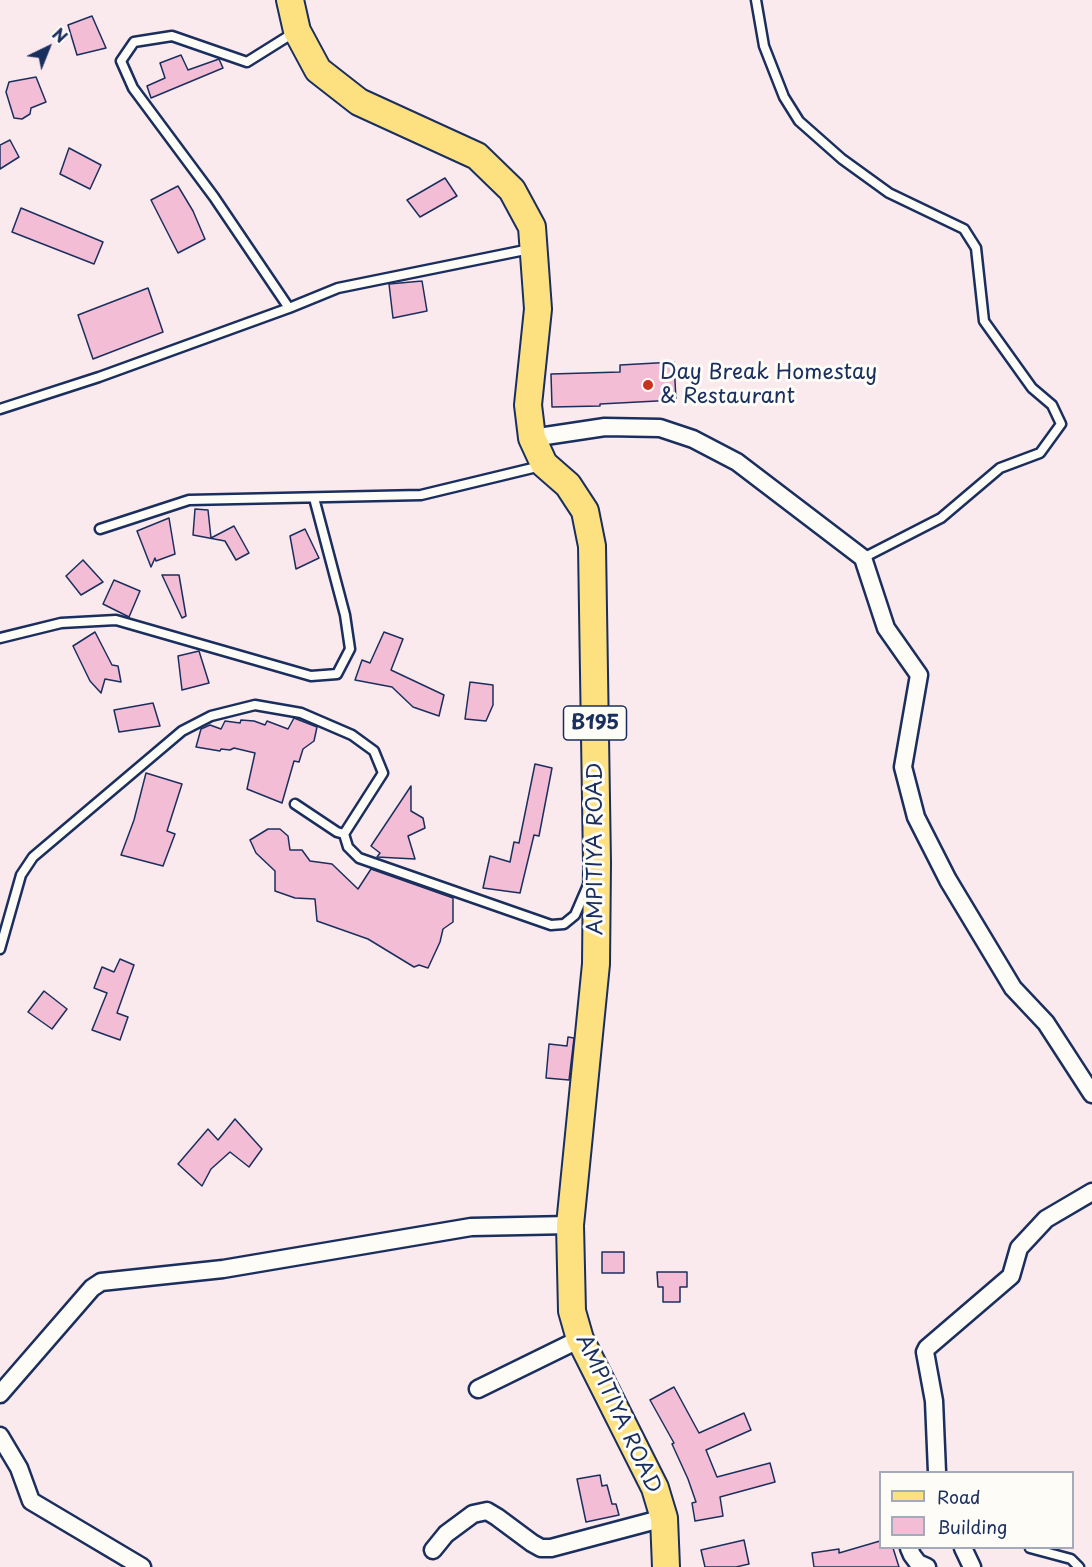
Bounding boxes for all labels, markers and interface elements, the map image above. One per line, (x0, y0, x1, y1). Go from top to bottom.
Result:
north arrow (18, 18, 78, 78)
text: N (47, 22, 73, 48)
place label: Day Break Homestay & Restaurant (660, 360, 877, 410)
marker: Day Break Homestay & Restaurant (641, 378, 655, 392)
road number: B195 (564, 706, 626, 740)
street label: AMPITIYA ROAD (583, 763, 609, 935)
street label: AMPITIYA ROAD (570, 1331, 666, 1497)
legend (879, 1471, 1074, 1549)
text: Road (937, 1483, 981, 1510)
text: Building (937, 1513, 1007, 1540)

